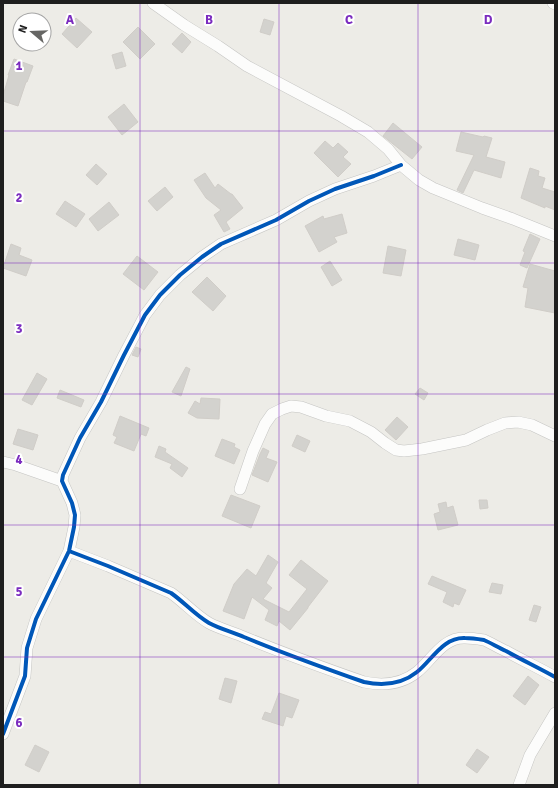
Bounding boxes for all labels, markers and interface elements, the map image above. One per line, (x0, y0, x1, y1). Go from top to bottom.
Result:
north arrow (12, 12, 52, 52)
text: A (66, 12, 75, 28)
text: B (205, 12, 213, 28)
text: C (345, 12, 353, 28)
text: D (484, 12, 493, 28)
text: N (16, 23, 30, 35)
text: 1 (15, 58, 23, 74)
text: 2 (15, 190, 23, 206)
text: 3 (15, 321, 23, 337)
text: 4 (15, 452, 23, 468)
text: 5 (15, 584, 23, 600)
text: 6 (15, 715, 23, 731)

